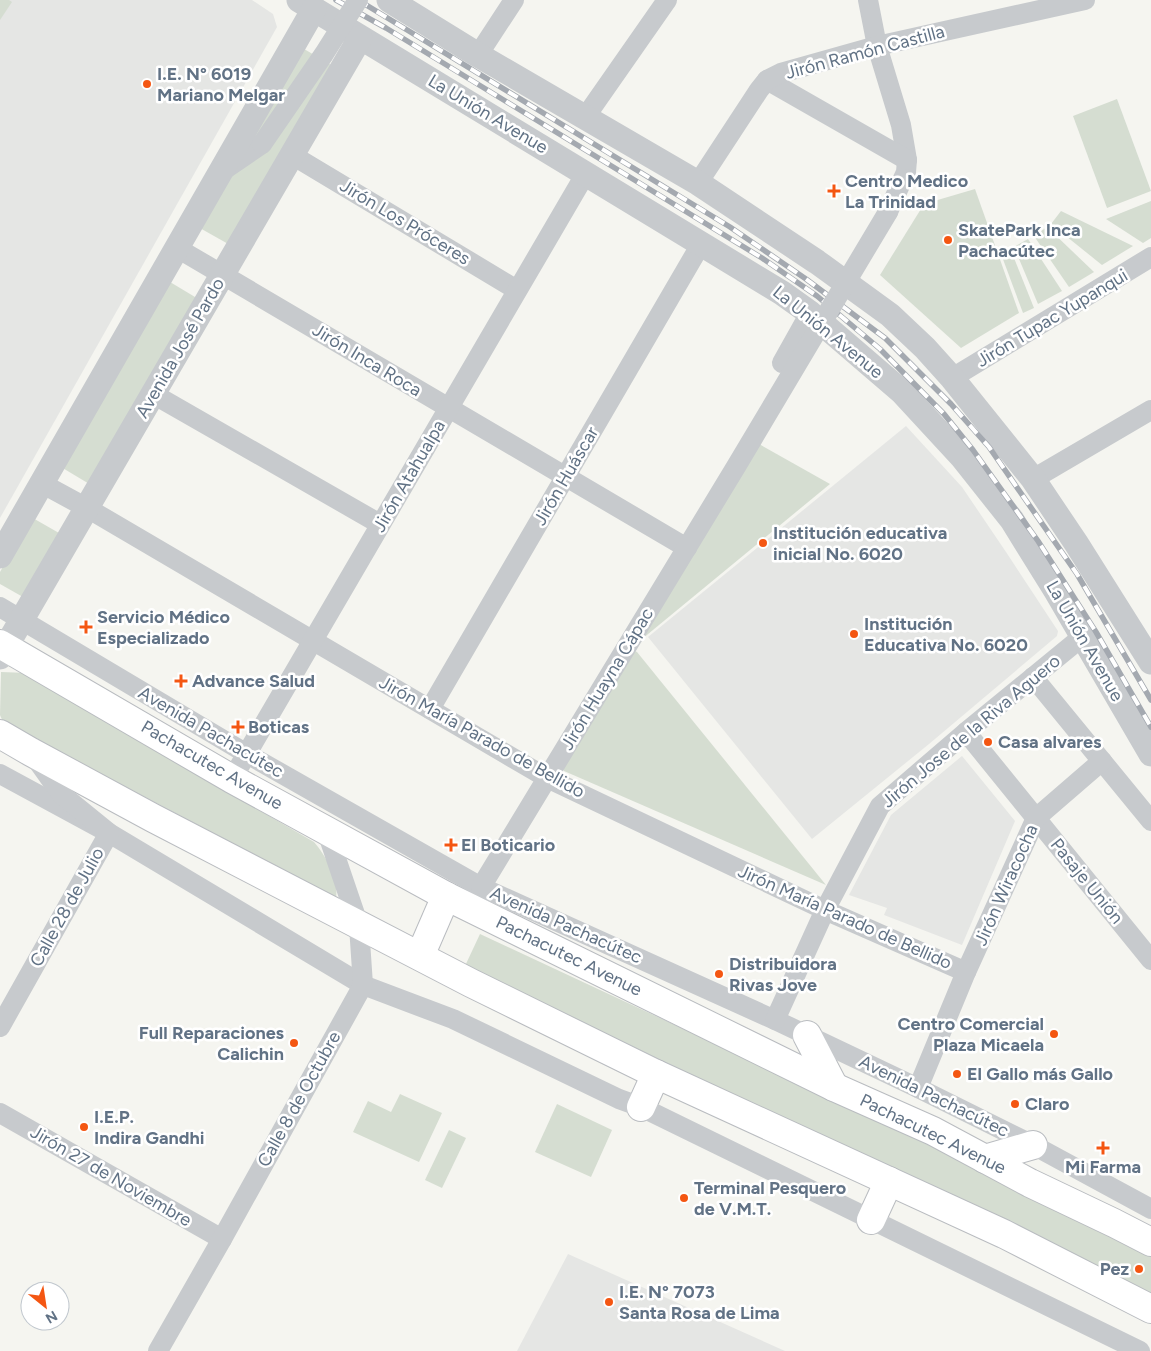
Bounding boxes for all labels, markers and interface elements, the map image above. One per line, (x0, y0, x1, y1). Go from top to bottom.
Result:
street label: Jirón Ramón Castilla (783, 20, 947, 84)
place label: I.E. N° 6019 Mariano Melgar (157, 63, 285, 106)
street label: La Unión Avenue (424, 70, 552, 158)
marker: I.E. N° 6019 Mariano Melgar (141, 78, 153, 90)
place label: Centro Medico La Trinidad (845, 170, 968, 213)
street label: Jirón Los Próceres (336, 174, 474, 270)
marker: Centro Medico La Trinidad (827, 184, 841, 198)
place label: SkatePark Inca Pachacútec (958, 219, 1081, 262)
marker: SkatePark Inca Pachacútec (942, 234, 954, 246)
street label: Jirón Tupac Yupanqui (972, 264, 1132, 372)
street label: Avenida José Pardo (131, 274, 229, 422)
street label: La Unión Avenue (768, 281, 888, 383)
street label: Jirón Inca Roca (308, 319, 426, 401)
street label: Jirón Atahualpa (368, 416, 450, 536)
street label: Jirón Huáscar (529, 423, 603, 529)
place label: Institución educativa inicial No. 6020 (773, 522, 947, 565)
marker: Institución educativa inicial No. 6020 (757, 537, 769, 549)
street label: La Unión Avenue (1042, 577, 1129, 705)
street label: Jirón Huayna Cápac (556, 604, 658, 754)
place label: Servicio Médico Especializado (97, 606, 230, 649)
place label: Institución Educativa No. 6020 (864, 613, 1028, 656)
marker: Servicio Médico Especializado (79, 620, 93, 634)
marker: Institución Educativa No. 6020 (848, 628, 860, 640)
street label: Jirón Jose de la Riva Aguero (877, 650, 1065, 812)
place label: Advance Salud (192, 670, 315, 692)
street label: Jirón María Parado de Bellido (375, 671, 589, 803)
marker: Advance Salud (174, 674, 188, 688)
street label: Avenida Pachacútec (135, 682, 288, 783)
street label: Pachacutec Avenue (137, 716, 287, 815)
place label: Boticas (248, 716, 310, 738)
marker: Boticas (232, 721, 244, 733)
place label: Casa alvares (998, 731, 1102, 753)
marker: Casa alvares (982, 736, 994, 748)
street label: Jirón Wiracocha (969, 821, 1043, 949)
place label: El Boticario (461, 834, 555, 856)
street label: Pasaje Unión (1046, 834, 1128, 928)
marker: El Boticario (445, 839, 457, 851)
street label: Calle 28 de Julio (25, 844, 109, 970)
street label: Jirón María Parado de Bellido (735, 860, 955, 974)
street label: Avenida Pachacútec (487, 882, 646, 968)
street label: Pachacutec Avenue (492, 911, 646, 1001)
place label: Distribuidora Rivas Jove (729, 953, 837, 996)
marker: Distribuidora Rivas Jove (713, 968, 725, 980)
place label: Centro Comercial Plaza Micaela (897, 1013, 1044, 1056)
place label: Full Reparaciones Calichin (139, 1022, 285, 1065)
street label: Calle 8 de Octubre (253, 1027, 345, 1171)
marker: Centro Comercial Plaza Micaela (1048, 1028, 1060, 1040)
marker: Full Reparaciones Calichin (288, 1037, 300, 1049)
street label: Avenida Pachacútec (856, 1050, 1013, 1142)
place label: El Gallo más Gallo (967, 1063, 1113, 1085)
marker: El Gallo más Gallo (951, 1068, 963, 1080)
street label: Pachacutec Avenue (856, 1089, 1010, 1179)
place label: Claro (1025, 1093, 1069, 1115)
marker: Claro (1009, 1098, 1021, 1110)
place label: I.E.P. Indira Gandhi (94, 1106, 204, 1149)
street label: Jirón 27 de Noviembre (26, 1121, 196, 1231)
marker: I.E.P. Indira Gandhi (78, 1121, 90, 1133)
marker: Mi Farma (1097, 1142, 1109, 1154)
place label: Mi Farma (1065, 1156, 1141, 1178)
place label: Terminal Pesquero de V.M.T. (694, 1177, 846, 1220)
marker: Terminal Pesquero de V.M.T. (678, 1192, 690, 1204)
place label: Pez (1100, 1258, 1129, 1280)
marker: Pez (1133, 1263, 1145, 1275)
north arrow (20, 1281, 70, 1331)
place label: I.E. N° 7073 Santa Rosa de Lima (619, 1281, 780, 1324)
marker: I.E. N° 7073 Santa Rosa de Lima (603, 1296, 615, 1308)
text: N (42, 1307, 60, 1327)

